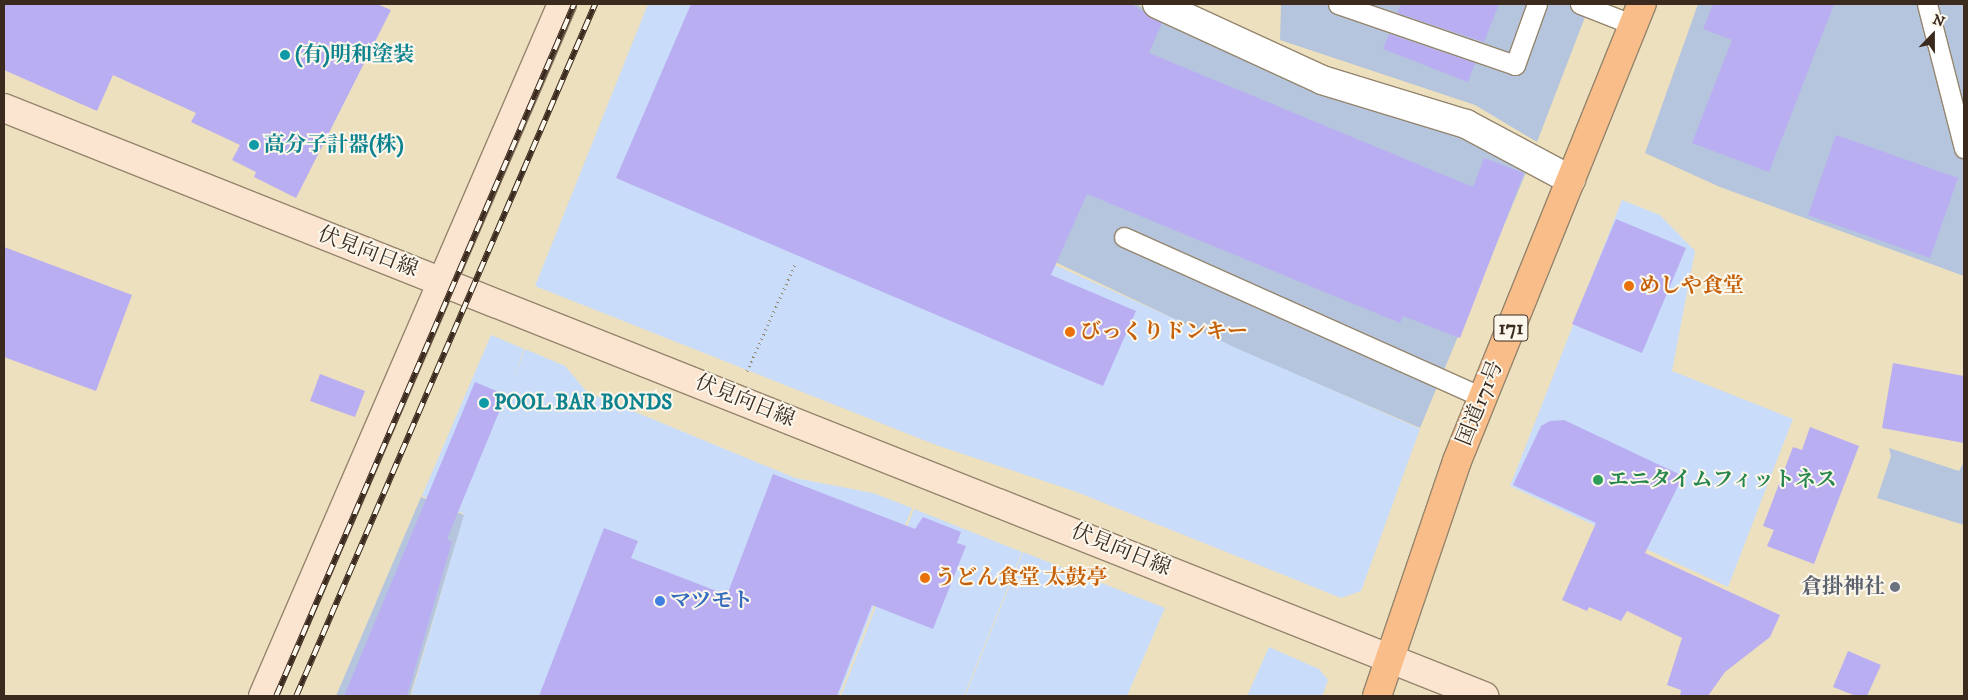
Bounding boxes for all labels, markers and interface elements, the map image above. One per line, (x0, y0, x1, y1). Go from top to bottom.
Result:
north arrow (1908, 10, 1958, 60)
text: N (1930, 11, 1947, 32)
place label: (有)明和塗装 (295, 42, 414, 68)
marker: (有)明和塗装 (279, 49, 291, 61)
place label: 高分子計器(株) (264, 132, 404, 158)
marker: 高分子計器(株) (248, 139, 260, 151)
street label: 伏見向日線 (314, 221, 422, 283)
place label: めしや食堂 (1639, 273, 1744, 299)
marker: めしや食堂 (1623, 280, 1635, 292)
road number: 171 (1492, 310, 1530, 346)
place label: びっくりドンキー (1080, 319, 1248, 345)
marker: びっくりドンキー (1064, 326, 1076, 338)
street label: 国道171号 (1452, 357, 1508, 449)
street label: 伏見向日線 (692, 370, 798, 432)
place label: POOL BAR BONDS (494, 390, 672, 416)
marker: POOL BAR BONDS (478, 397, 490, 409)
place label: エニタイムフィットネス (1608, 467, 1839, 493)
marker: エニタイムフィットネス (1592, 474, 1604, 486)
street label: 伏見向日線 (1068, 519, 1174, 581)
place label: うどん食堂 太鼓亭 (935, 565, 1108, 591)
marker: うどん食堂 太鼓亭 (919, 572, 931, 584)
place label: 倉掛神社 (1801, 574, 1885, 600)
marker: 倉掛神社 (1889, 581, 1901, 593)
place label: マツモト (670, 588, 754, 614)
marker: マツモト (654, 595, 666, 607)

